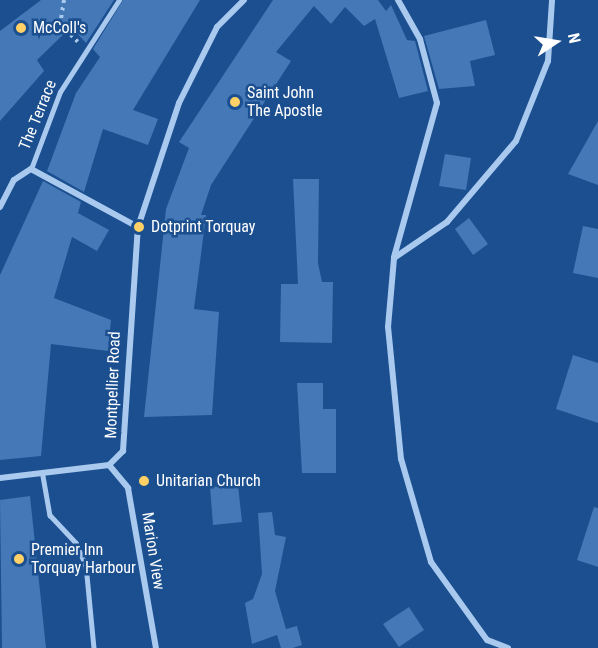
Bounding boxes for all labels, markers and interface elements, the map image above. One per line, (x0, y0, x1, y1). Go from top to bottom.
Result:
north arrow (526, 12, 586, 72)
place label: McColl's (33, 18, 86, 38)
marker: McColl's (14, 21, 28, 35)
text: N (564, 31, 584, 45)
street label: The Terrace (15, 77, 61, 153)
place label: Saint John The Apostle (247, 83, 323, 121)
marker: Saint John The Apostle (228, 95, 242, 109)
place label: Dotprint Torquay (151, 217, 256, 237)
marker: Dotprint Torquay (132, 220, 146, 234)
street label: Montpellier Road (102, 331, 124, 439)
place label: Unitarian Church (156, 471, 261, 491)
marker: Unitarian Church (137, 474, 151, 488)
street label: Marion View (137, 511, 169, 591)
place label: Premier Inn Torquay Harbour (31, 540, 136, 578)
marker: Premier Inn Torquay Harbour (12, 552, 26, 566)

